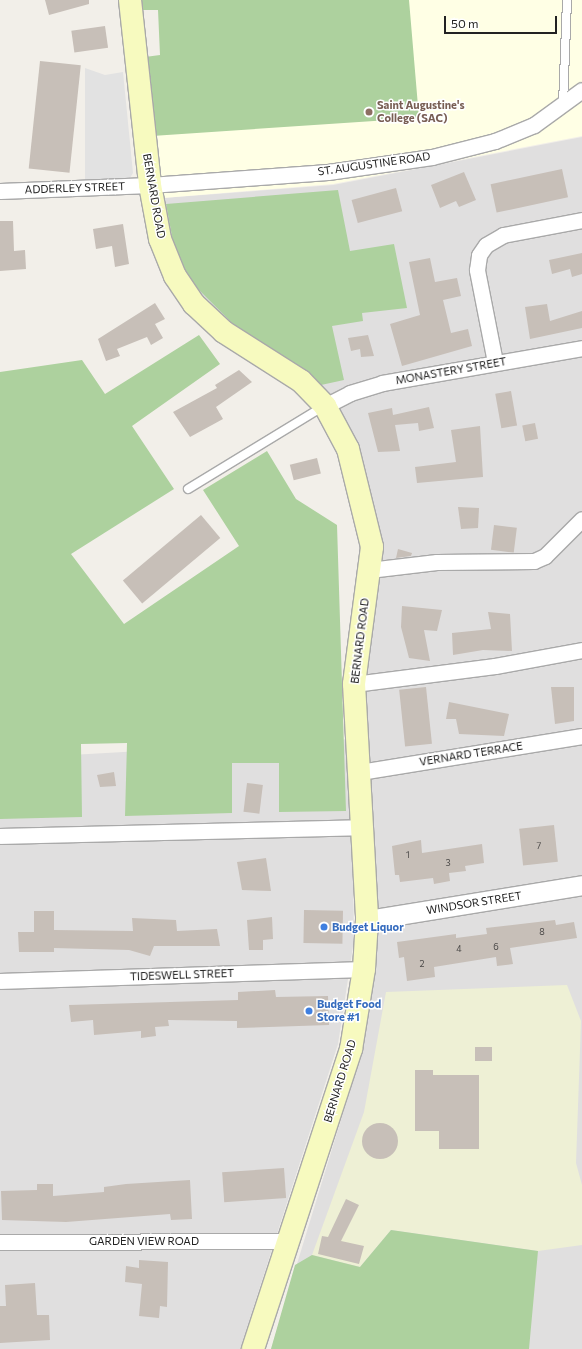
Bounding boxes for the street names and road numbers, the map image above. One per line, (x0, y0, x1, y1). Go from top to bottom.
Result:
street label: ST. AUGUSTINE ROAD (317, 150, 431, 178)
street label: BERNARD ROAD (140, 153, 168, 239)
street label: ADDERLEY STREET (24, 180, 126, 196)
street label: MONASTERY STREET (395, 355, 507, 387)
street label: BERNARD ROAD (348, 598, 372, 684)
street label: VERNARD TERRACE (418, 739, 524, 769)
street label: WINDSOR STREET (425, 889, 523, 917)
street label: TIDESWELL STREET (130, 967, 234, 983)
street label: BERNARD ROAD (321, 1038, 359, 1124)
street label: GARDEN VIEW ROAD (89, 1234, 199, 1248)

